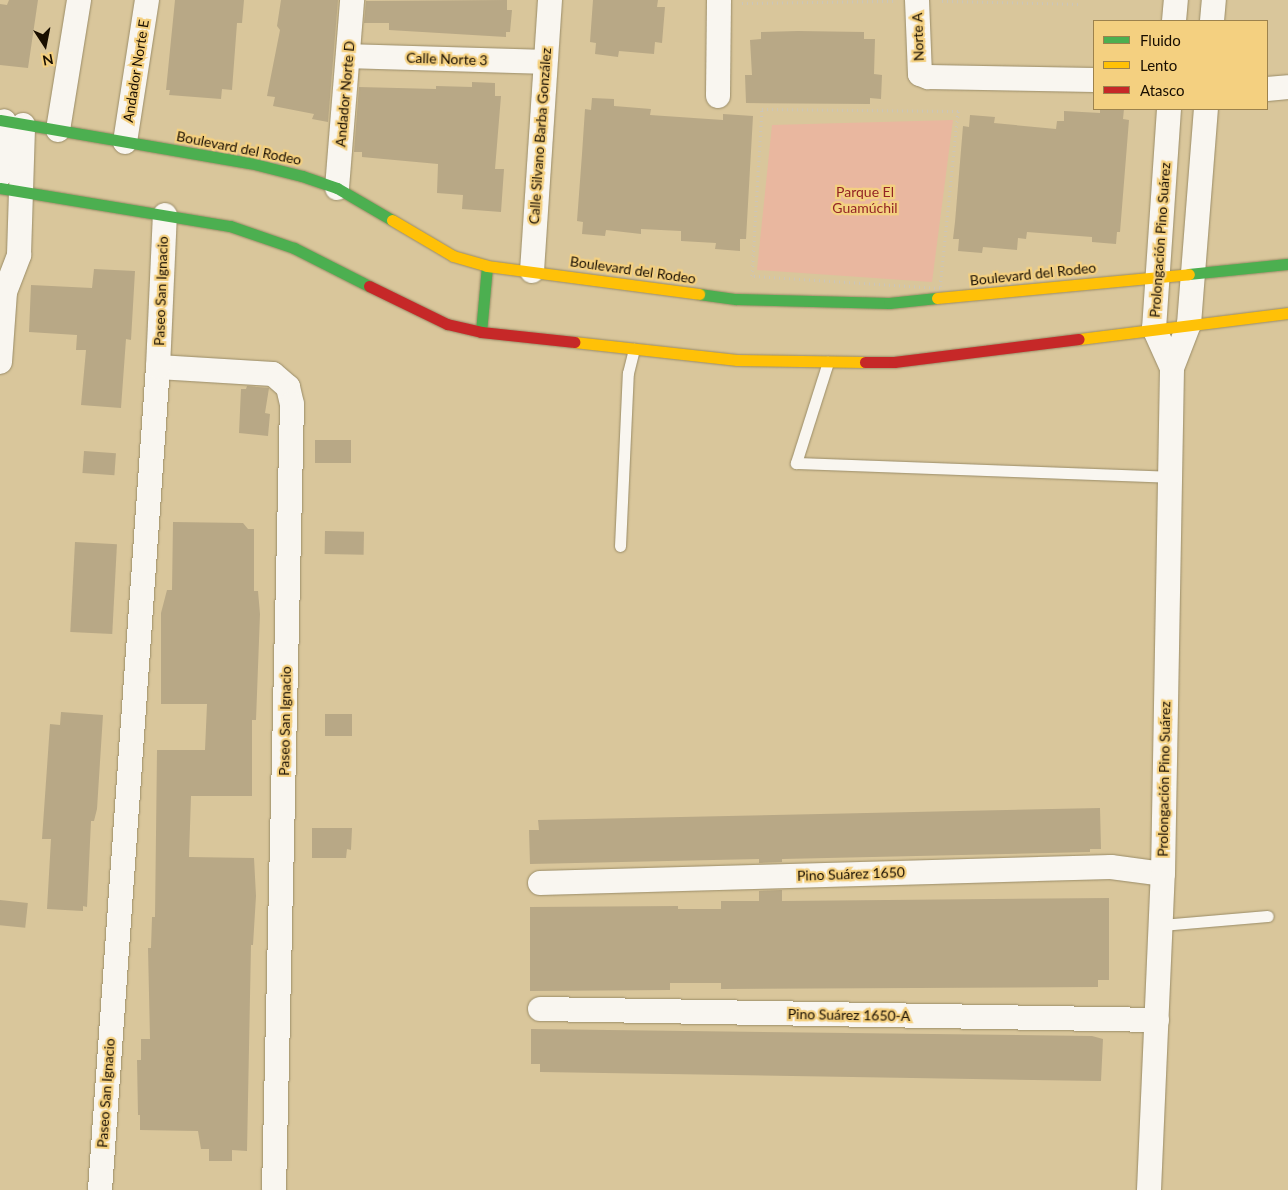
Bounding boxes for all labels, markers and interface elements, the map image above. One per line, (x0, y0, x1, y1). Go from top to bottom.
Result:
street label: Norte A (909, 12, 927, 62)
street label: Andador Norte E (120, 18, 152, 124)
north arrow (20, 20, 70, 70)
legend (1093, 20, 1268, 110)
text: Fluido (1140, 31, 1181, 49)
street label: Andador Norte D (332, 40, 358, 148)
street label: Calle Silvano Barba González (525, 47, 555, 225)
street label: Calle Norte 3 (406, 49, 488, 69)
text: N (41, 51, 55, 70)
text: Lento (1140, 56, 1177, 74)
text: Atasco (1140, 81, 1185, 99)
street label: Boulevard del Rodeo (175, 128, 303, 168)
street label: Prolongación Pino Suárez (1146, 162, 1174, 318)
park label: Parque El Guamúchil (832, 184, 898, 216)
street label: Paseo San Ignacio (151, 236, 171, 346)
street label: Boulevard del Rodeo (569, 253, 697, 287)
street label: Boulevard del Rodeo (969, 259, 1097, 289)
street label: Paseo San Ignacio (276, 666, 294, 776)
street label: Prolongación Pino Suárez (1154, 701, 1174, 857)
street label: Pino Suárez 1650 (797, 864, 905, 884)
street label: Pino Suárez 1650-A (788, 1006, 910, 1024)
street label: Paseo San Ignacio (94, 1038, 118, 1148)

